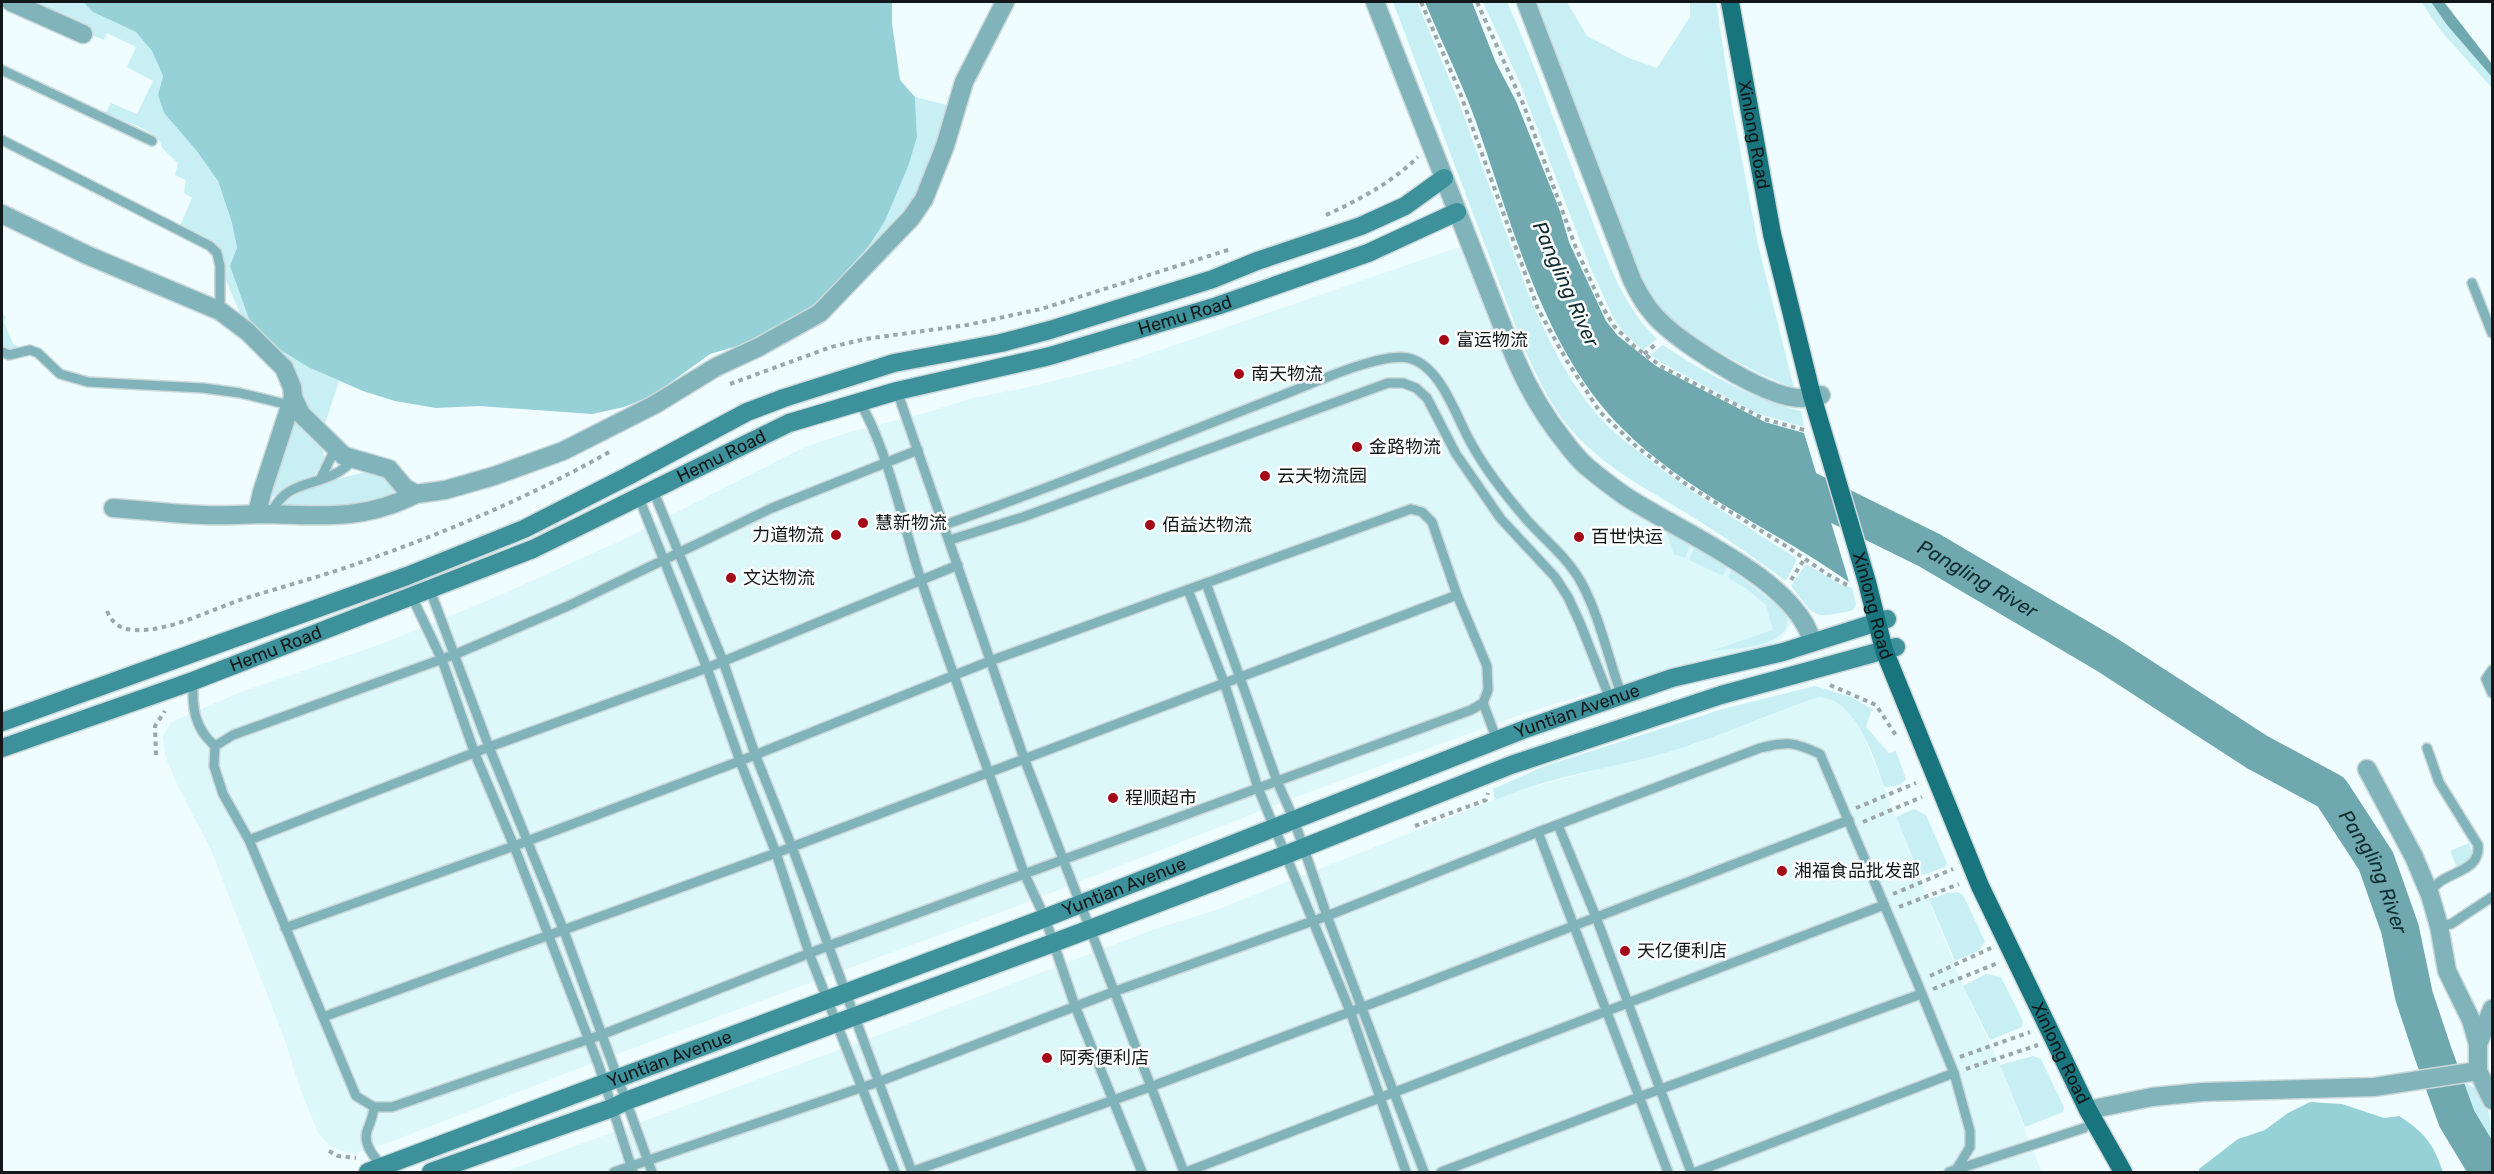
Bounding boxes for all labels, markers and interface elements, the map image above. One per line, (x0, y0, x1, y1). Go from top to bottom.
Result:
street label: Xinlong Road (1733, 79, 1775, 191)
water label: Pangling River (1528, 218, 1605, 352)
street label: Hemu Road (1135, 291, 1235, 340)
place label: 富运物流 (1456, 329, 1528, 351)
marker: 富运物流 (1437, 333, 1451, 347)
place label: 南天物流 (1251, 363, 1323, 385)
marker: 南天物流 (1232, 367, 1246, 381)
street label: Hemu Road (673, 425, 770, 488)
place label: 金路物流 (1369, 436, 1441, 458)
marker: 金路物流 (1350, 440, 1364, 454)
place label: 云天物流园 (1277, 465, 1367, 487)
marker: 云天物流园 (1258, 469, 1272, 483)
place label: 慧新物流 (875, 512, 947, 534)
place label: 佰益达物流 (1162, 514, 1252, 536)
marker: 慧新物流 (856, 516, 870, 530)
marker: 佰益达物流 (1143, 518, 1157, 532)
place label: 力道物流 (752, 524, 824, 546)
place label: 百世快运 (1591, 526, 1663, 548)
marker: 力道物流 (829, 528, 843, 542)
marker: 百世快运 (1572, 530, 1586, 544)
water label: Pangling River (1914, 534, 2043, 624)
street label: Xinlong Road (1848, 549, 1898, 663)
place label: 文达物流 (743, 567, 815, 589)
marker: 文达物流 (724, 571, 738, 585)
street label: Hemu Road (226, 621, 325, 677)
street label: Yuntian Avenue (1511, 679, 1643, 743)
place label: 程顺超市 (1125, 787, 1197, 809)
marker: 程顺超市 (1106, 791, 1120, 805)
water label: Pangling River (2334, 805, 2413, 937)
street label: Yuntian Avenue (1059, 853, 1189, 921)
place label: 湘福食品批发部 (1794, 860, 1920, 882)
marker: 湘福食品批发部 (1775, 864, 1789, 878)
place label: 天亿便利店 (1637, 940, 1727, 962)
marker: 天亿便利店 (1618, 944, 1632, 958)
street label: Xinlong Road (2027, 999, 2094, 1108)
street label: Yuntian Avenue (604, 1026, 735, 1092)
place label: 阿秀便利店 (1059, 1047, 1149, 1069)
marker: 阿秀便利店 (1040, 1051, 1054, 1065)

